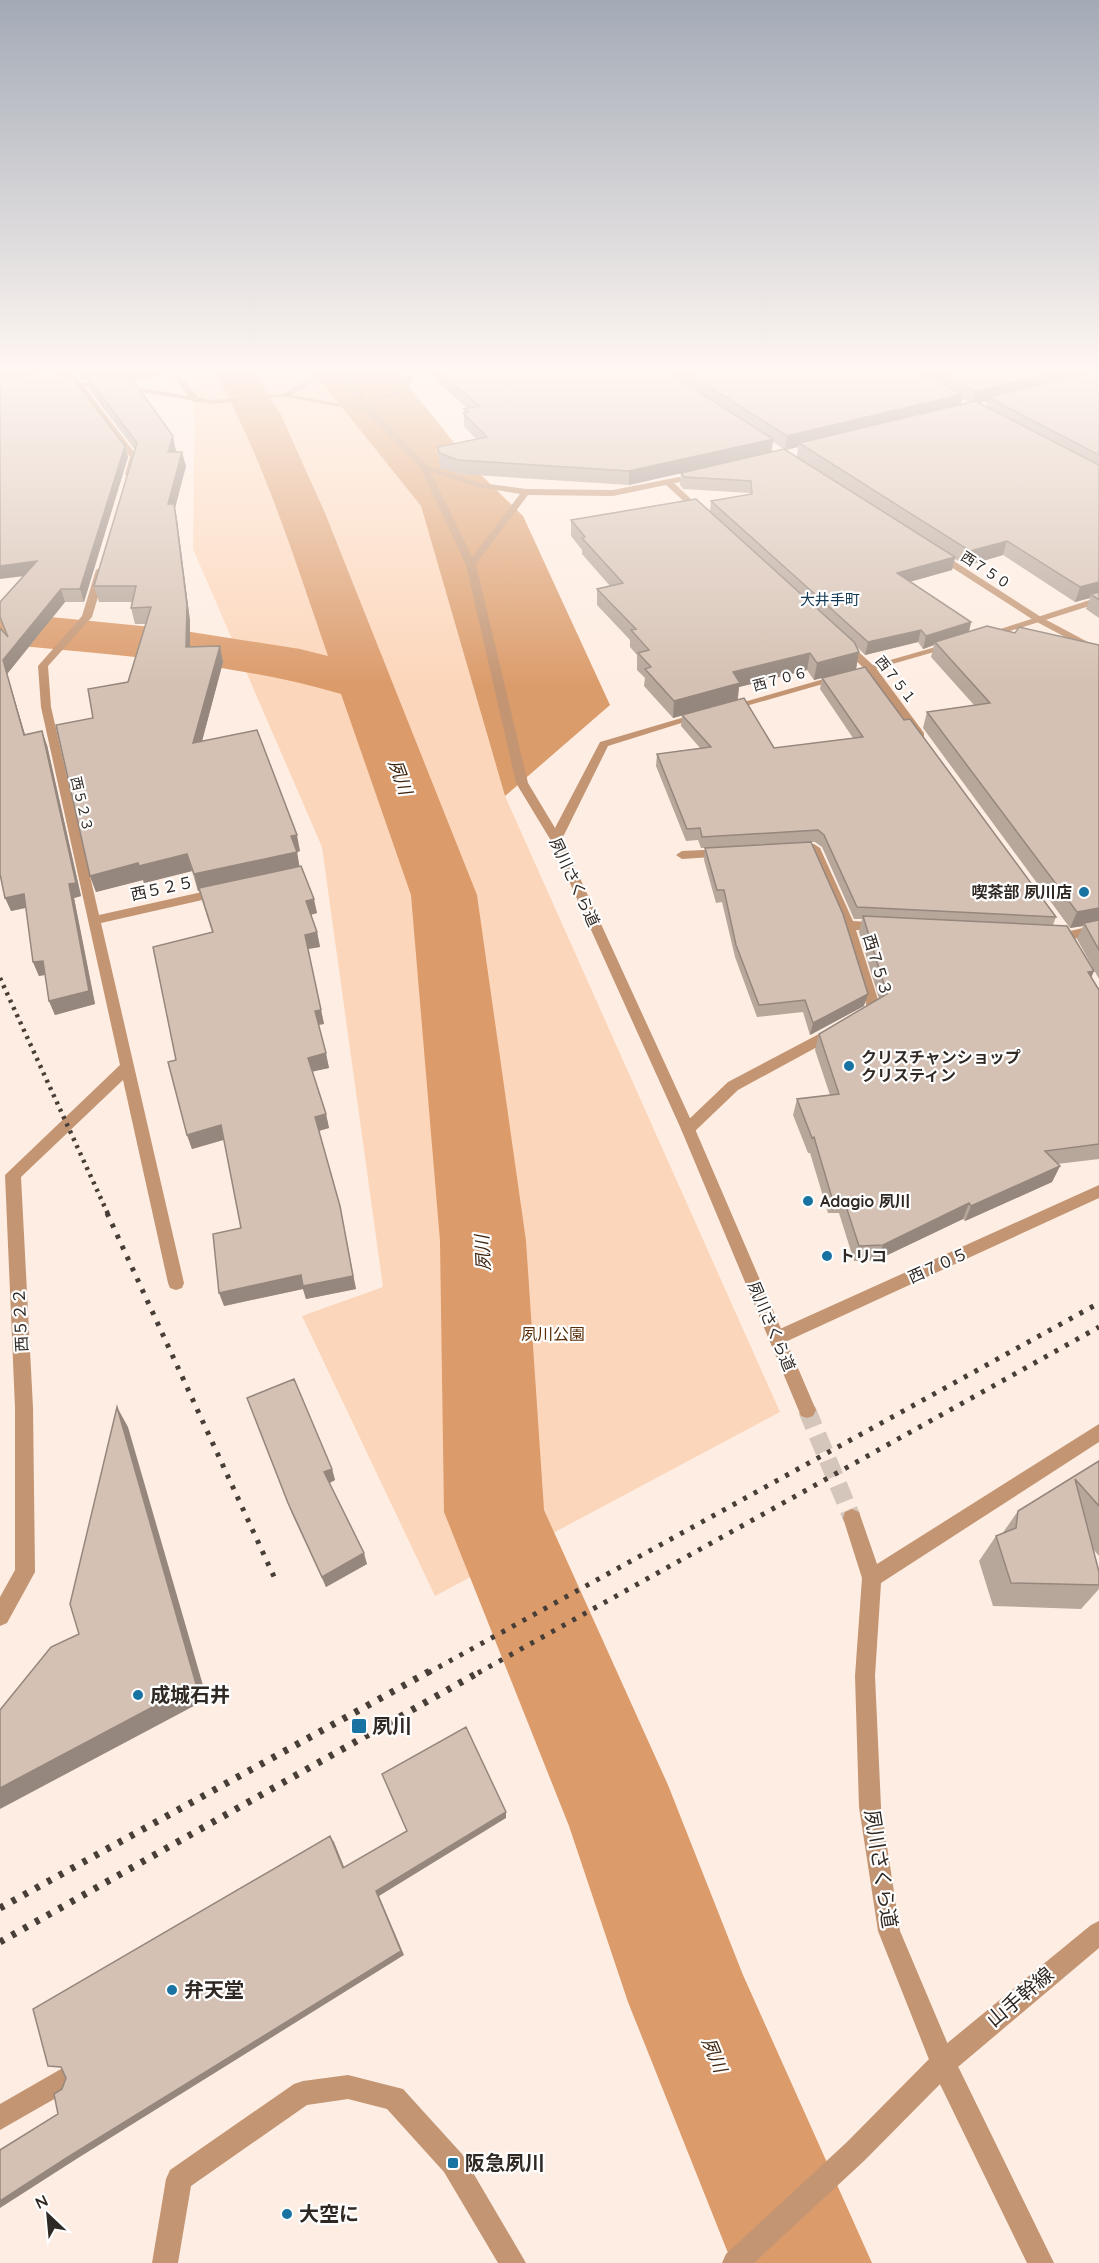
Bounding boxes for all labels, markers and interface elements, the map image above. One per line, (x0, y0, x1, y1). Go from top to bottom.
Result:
street label: 西７５０ (958, 547, 1014, 593)
district label: 大井手町 (800, 590, 860, 609)
street label: 西７５１ (872, 652, 920, 708)
street label: 西７０６ (751, 663, 809, 695)
water label: 夙川 (384, 756, 418, 800)
street label: 西５２３ (67, 775, 97, 833)
street label: 夙川さくら道 (546, 834, 604, 930)
street label: 西５２５ (129, 872, 195, 904)
place label: 喫茶部 夙川店 (972, 882, 1072, 902)
marker: 喫茶部 夙川店 (1077, 885, 1091, 899)
street label: 西７５３ (859, 931, 897, 999)
place label: クリスチャンショップ クリスティン (861, 1047, 1021, 1085)
marker: クリスチャンショップ クリスティン (842, 1059, 856, 1073)
place label: Adagio 夙川 (820, 1191, 911, 1211)
marker: Adagio 夙川 (801, 1194, 815, 1208)
water label: 夙川 (470, 1232, 495, 1272)
street label: 西７０５ (905, 1243, 971, 1287)
place label: トリコ (839, 1246, 887, 1266)
marker: トリコ (820, 1249, 834, 1263)
street label: 夙川さくら道 (744, 1278, 800, 1374)
street label: 西５２２ (8, 1288, 32, 1352)
park label: 夙川公園 (521, 1324, 585, 1344)
place label: 成城石井 (150, 1682, 230, 1707)
marker: 成城石井 (131, 1688, 145, 1702)
place label: 夙川 (372, 1713, 412, 1738)
marker: 夙川 (350, 1717, 368, 1735)
street label: 夙川さくら道 (860, 1808, 903, 1930)
street label: 山手幹線 (981, 1961, 1058, 2032)
place label: 弁天堂 (184, 1977, 244, 2002)
marker: 弁天堂 (165, 1983, 179, 1997)
water label: 夙川 (697, 2034, 733, 2078)
place label: 阪急夙川 (465, 2150, 545, 2175)
marker: 阪急夙川 (446, 2156, 460, 2170)
north arrow (18, 2185, 78, 2245)
text: N (32, 2190, 51, 2213)
place label: 大空に (299, 2201, 359, 2226)
marker: 大空に (280, 2207, 294, 2221)

